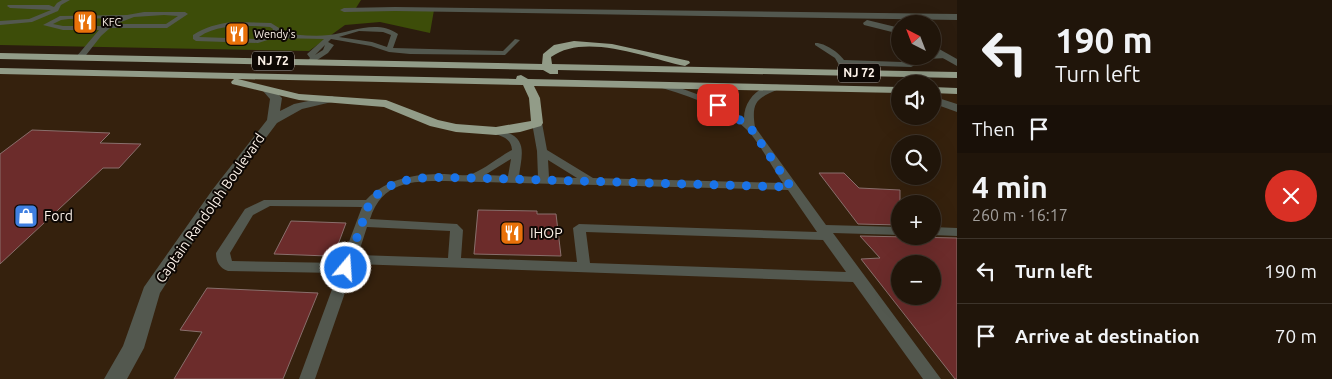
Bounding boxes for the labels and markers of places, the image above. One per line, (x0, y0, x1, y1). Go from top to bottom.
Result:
restaurant icon: KFC (72, 9, 98, 35)
place label: KFC (102, 16, 121, 28)
restaurant icon: Wendy's (224, 21, 250, 47)
place label: Wendy's (254, 28, 296, 40)
pin (697, 84, 739, 126)
shop icon: Ford (13, 203, 39, 229)
place label: Ford (44, 208, 73, 224)
restaurant icon: IHOP (499, 220, 525, 246)
place label: IHOP (530, 225, 563, 241)

